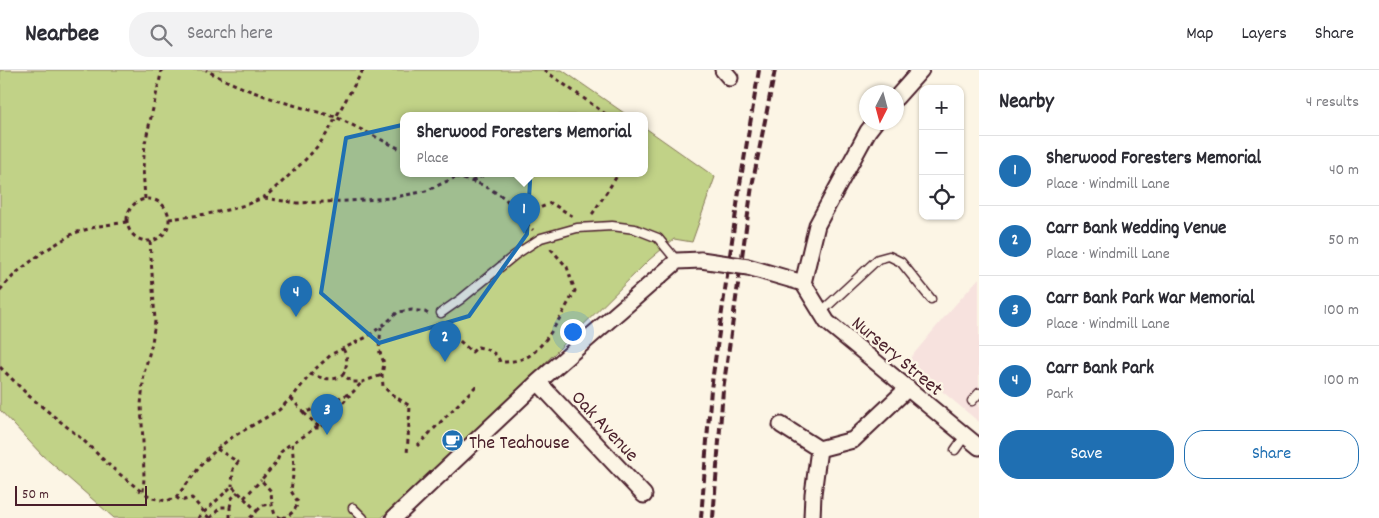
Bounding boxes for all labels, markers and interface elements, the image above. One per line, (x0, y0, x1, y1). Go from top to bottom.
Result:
search box (129, 12, 479, 57)
text: Nearbee (25, 18, 99, 52)
icon: search (147, 21, 175, 49)
text: Search here (187, 21, 273, 48)
text: Map (1186, 22, 1213, 47)
text: Layers (1241, 22, 1287, 47)
text: Share (1315, 22, 1354, 47)
north arrow (859, 85, 904, 130)
map controls (919, 85, 964, 220)
button: + (919, 85, 964, 130)
text: Nearby (999, 88, 1054, 118)
text: 4 results (1306, 91, 1359, 114)
popup (400, 112, 648, 177)
text: Sherwood Foresters Memorial (417, 120, 631, 147)
button: − (919, 130, 964, 175)
text: Sherwood Foresters Memorial (1046, 146, 1261, 173)
text: Place (417, 147, 449, 170)
text: 1 (1013, 159, 1017, 182)
text: 40 m (1329, 159, 1359, 182)
text: Place · Windmill Lane (1046, 173, 1170, 196)
button: locate (919, 175, 964, 220)
pin: 1 (508, 193, 540, 234)
text: Carr Bank Wedding Venue (1046, 216, 1226, 243)
text: 2 (1012, 229, 1019, 252)
text: 50 m (1328, 229, 1359, 252)
text: Place · Windmill Lane (1046, 243, 1170, 266)
pin: 4 (280, 276, 312, 317)
text: Carr Bank Park War Memorial (1046, 286, 1255, 313)
text: 3 (1011, 299, 1019, 322)
text: 100 m (1323, 299, 1359, 322)
street label: Nursery Street (844, 311, 948, 404)
text: Place · Windmill Lane (1046, 313, 1170, 336)
your location (560, 319, 586, 345)
pin: 2 (429, 321, 461, 362)
text: Carr Bank Park (1046, 356, 1154, 383)
text: 4 (1012, 369, 1018, 392)
text: 100 m (1323, 369, 1359, 392)
text: Park (1046, 383, 1073, 406)
street label: Oak Avenue (563, 385, 644, 469)
pin: 3 (311, 394, 343, 435)
cafe icon: The Teahouse (441, 429, 465, 453)
place label: The Teahouse (469, 430, 570, 458)
button: Save (999, 430, 1174, 479)
button: Share (1184, 430, 1359, 479)
scale bar (15, 483, 148, 506)
text: 50 m (22, 485, 49, 505)

